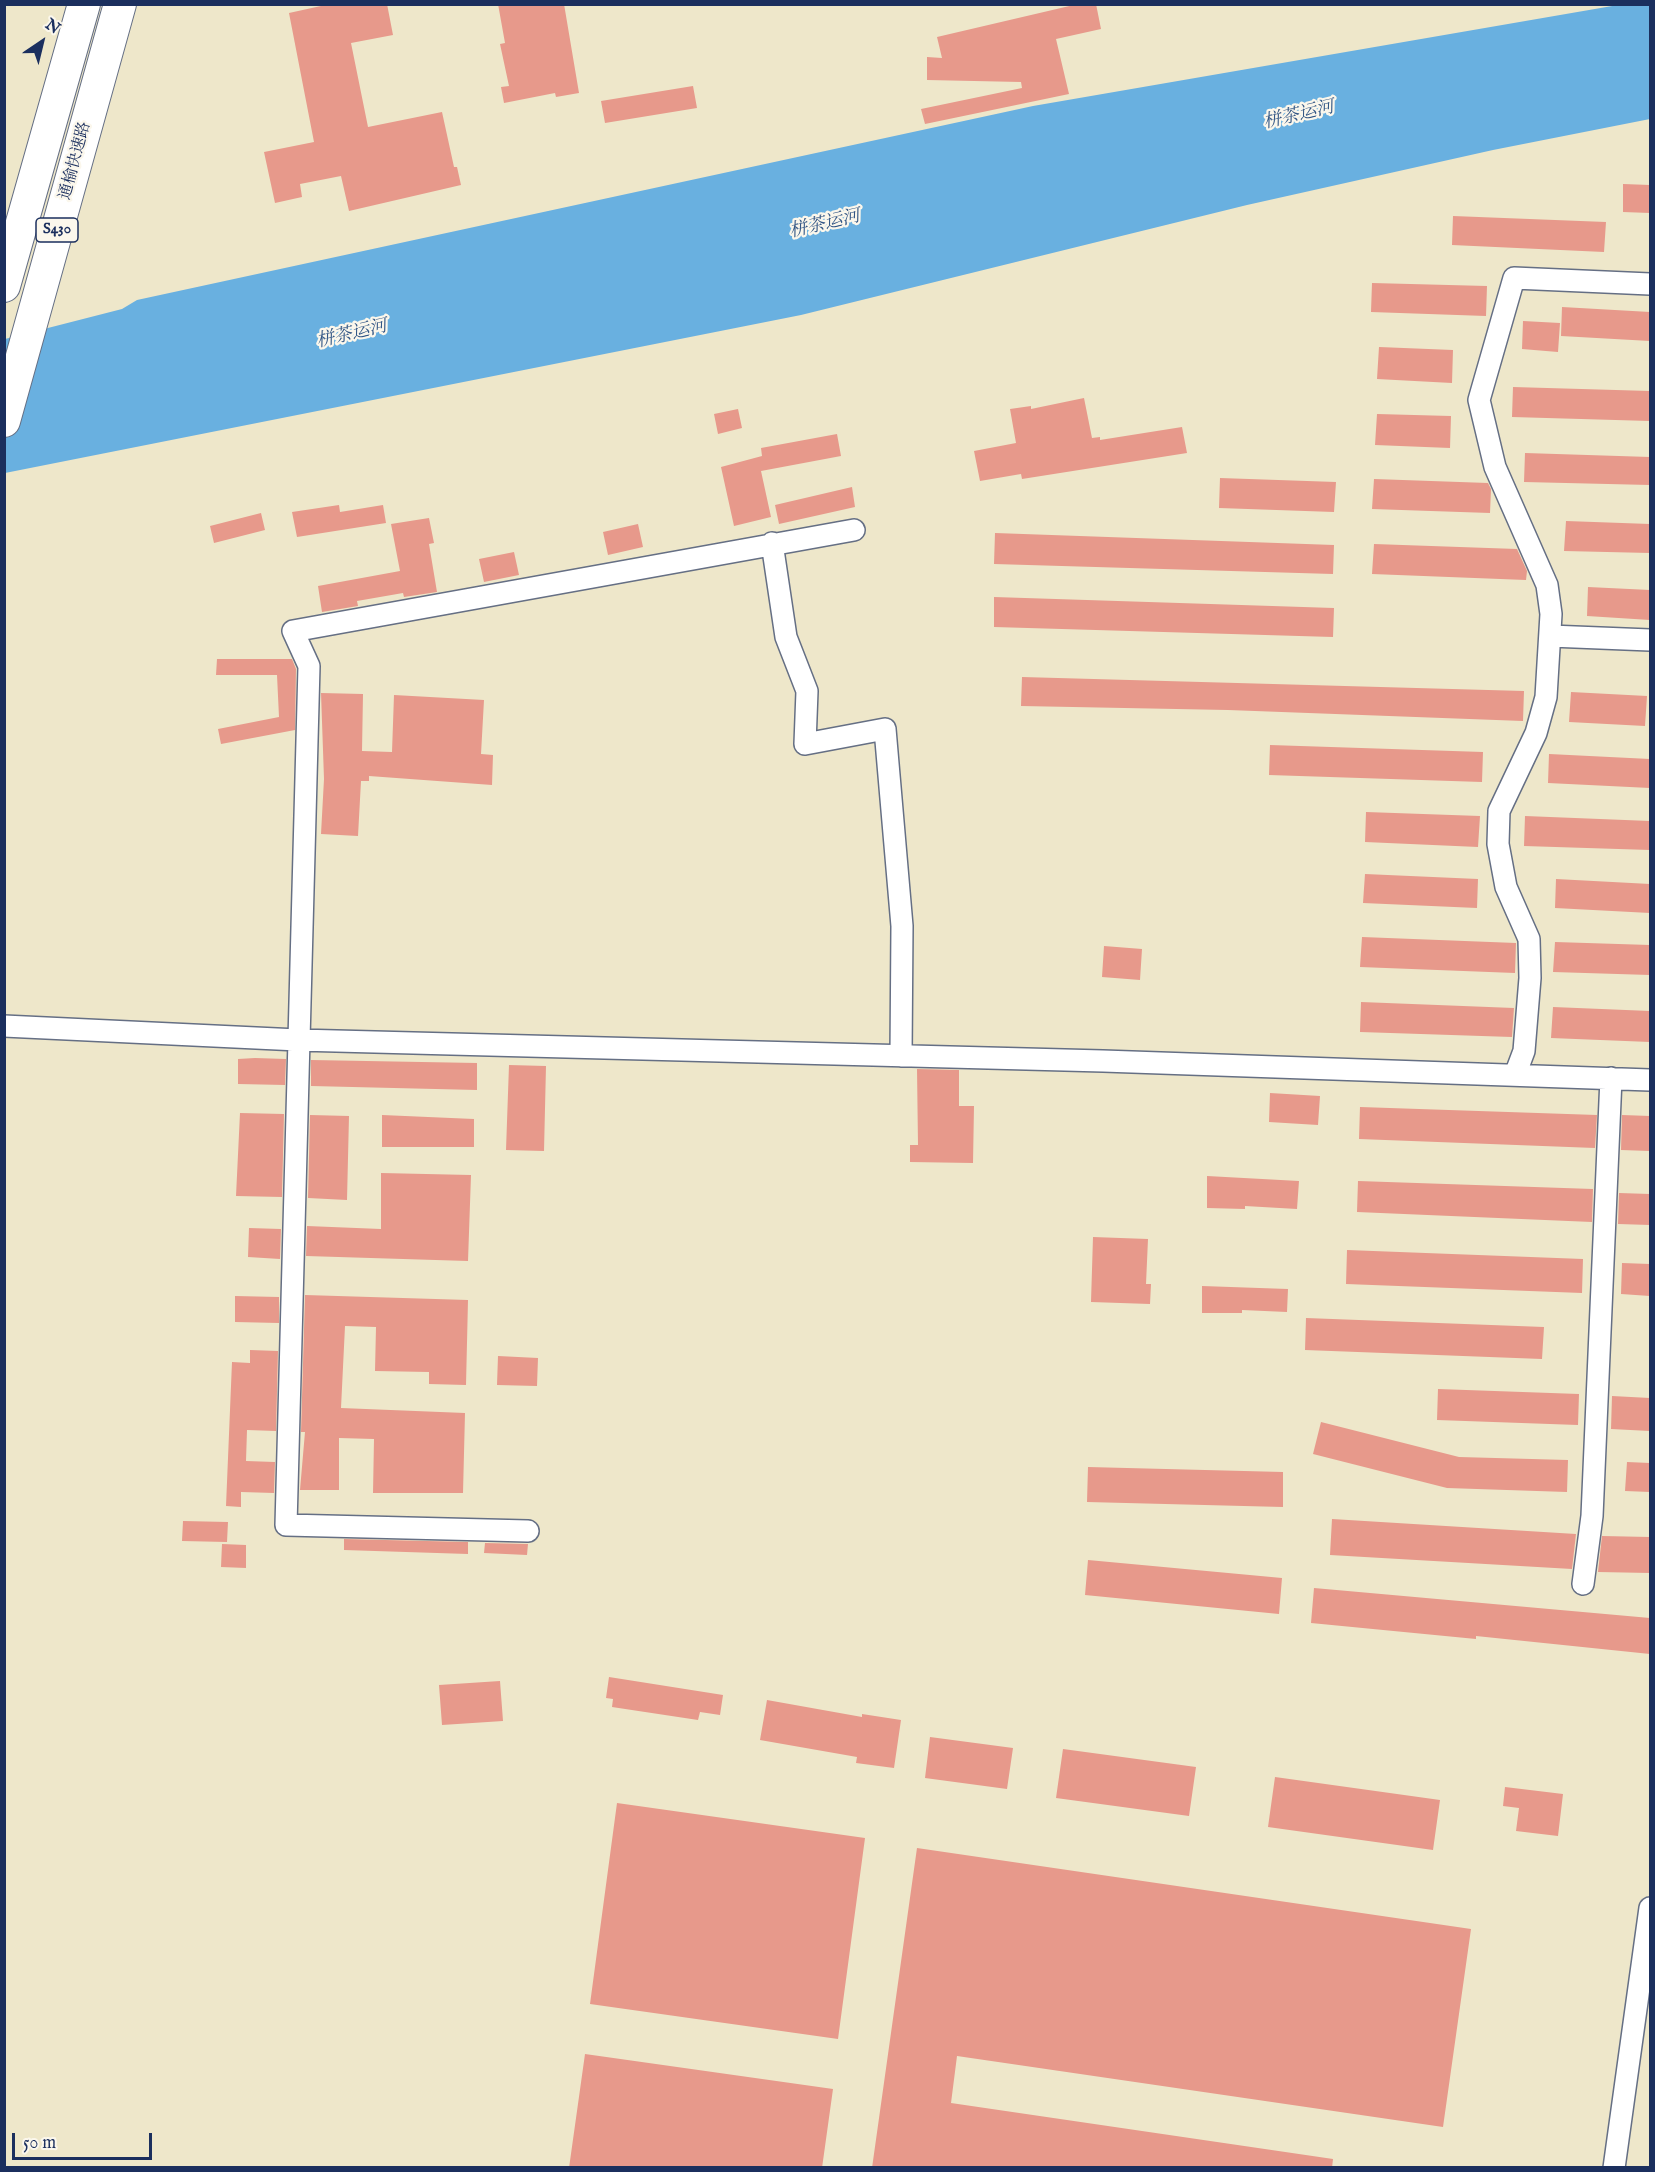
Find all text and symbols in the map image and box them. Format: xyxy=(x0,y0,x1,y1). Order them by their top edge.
north arrow xyxy=(12,12,72,72)
text: N xyxy=(41,15,64,39)
water label: 栟茶运河 xyxy=(1261,97,1337,135)
street label: 通榆快速路 xyxy=(56,120,96,202)
water label: 栟茶运河 xyxy=(787,206,863,244)
road number: S430 xyxy=(36,218,78,242)
water label: 栟茶运河 xyxy=(314,316,390,354)
scale bar xyxy=(15,2121,154,2159)
text: 50 m xyxy=(23,2132,56,2155)

